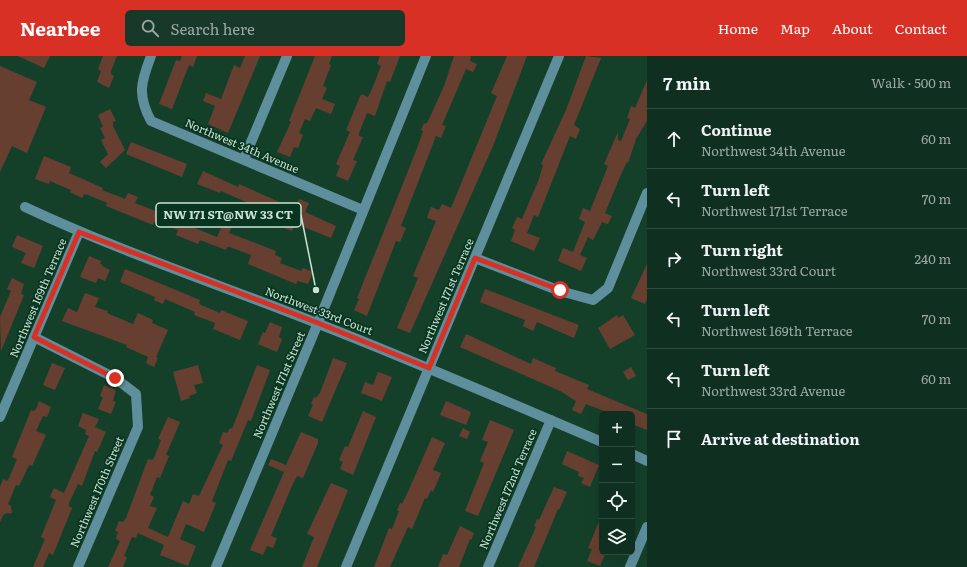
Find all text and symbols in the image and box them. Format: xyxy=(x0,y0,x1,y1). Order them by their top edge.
search box xyxy=(125,10,405,46)
text: Nearbee xyxy=(20,14,101,42)
icon: search xyxy=(139,17,161,39)
text: Search here xyxy=(171,17,255,40)
text: Home xyxy=(718,18,758,38)
text: Map xyxy=(780,18,810,38)
text: About xyxy=(832,18,873,38)
text: Contact xyxy=(895,18,947,38)
text: 7 min xyxy=(663,70,711,95)
text: Walk · 500 m xyxy=(871,73,951,92)
street label: Northwest 34th Avenue xyxy=(183,114,302,176)
text: Continue xyxy=(701,118,771,141)
icon: ahead xyxy=(663,128,685,150)
text: 60 m xyxy=(921,129,951,148)
text: Northwest 34th Avenue xyxy=(701,141,846,160)
text: Turn left xyxy=(701,178,770,201)
icon: left xyxy=(663,188,685,210)
text: 70 m xyxy=(922,189,951,208)
text: Northwest 171st Terrace xyxy=(701,201,847,220)
callout: NW 171 ST@NW 33 CT xyxy=(156,203,301,227)
text: NW 171 ST@NW 33 CT xyxy=(163,205,293,223)
street label: Northwest 169th Terrace xyxy=(5,235,70,360)
street label: Northwest 171st Terrace xyxy=(414,235,477,356)
text: Turn right xyxy=(701,238,783,261)
icon: right xyxy=(663,248,685,270)
text: 240 m xyxy=(915,249,951,268)
text: Northwest 33rd Court xyxy=(701,261,836,280)
route start xyxy=(551,281,569,299)
street label: Northwest 33rd Court xyxy=(263,282,376,338)
text: Turn left xyxy=(701,298,770,321)
icon: left xyxy=(663,308,685,330)
text: 70 m xyxy=(922,309,951,328)
text: Northwest 169th Terrace xyxy=(701,321,853,340)
street label: Northwest 171st Street xyxy=(248,328,308,441)
text: Turn left xyxy=(701,358,770,381)
icon: left xyxy=(663,368,685,390)
route end xyxy=(106,369,124,387)
text: 60 m xyxy=(921,369,951,388)
text: Northwest 33rd Avenue xyxy=(701,381,845,400)
map controls xyxy=(599,411,635,555)
button: + xyxy=(599,411,635,447)
street label: Northwest 172nd Terrace xyxy=(474,426,540,551)
text: Arrive at destination xyxy=(701,427,860,450)
icon: arrive xyxy=(663,428,685,450)
street label: Northwest 170th Street xyxy=(65,433,127,550)
button: − xyxy=(599,447,635,483)
button: locate xyxy=(599,483,635,519)
button: layers xyxy=(599,519,635,555)

